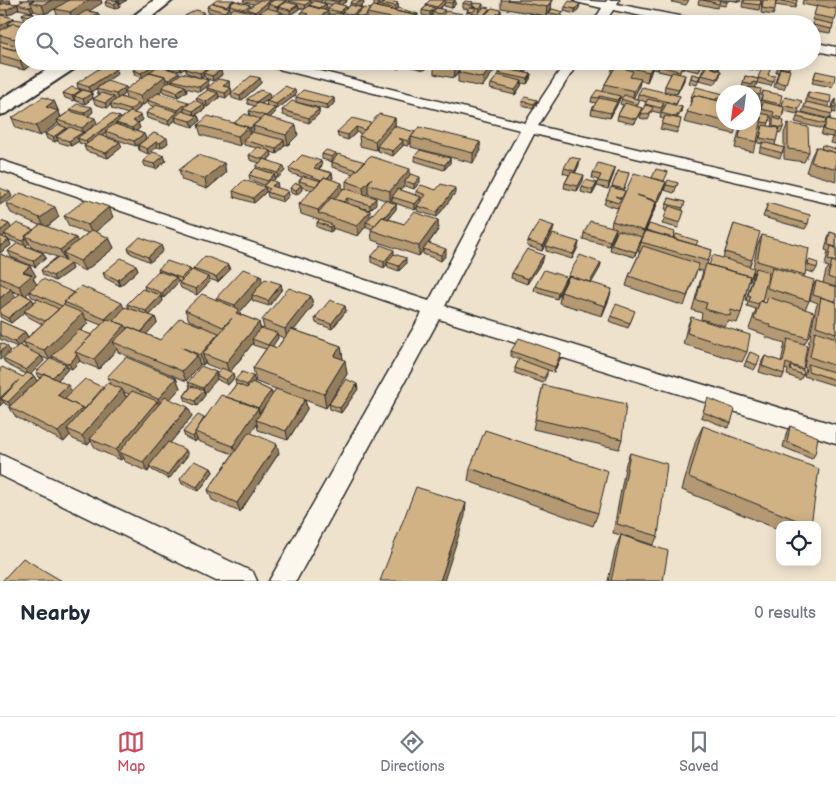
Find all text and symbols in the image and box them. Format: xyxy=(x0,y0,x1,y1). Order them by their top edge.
search box xyxy=(15,15,821,70)
icon: search xyxy=(33,29,61,57)
text: Search here xyxy=(73,31,178,54)
north arrow xyxy=(716,85,761,130)
map controls xyxy=(776,521,821,566)
button: locate xyxy=(776,521,821,566)
text: Nearby xyxy=(20,601,90,626)
text: 0 results xyxy=(754,604,816,623)
tab: Map xyxy=(117,728,146,775)
tab: Directions xyxy=(380,728,445,775)
tab: Saved xyxy=(679,728,719,775)

